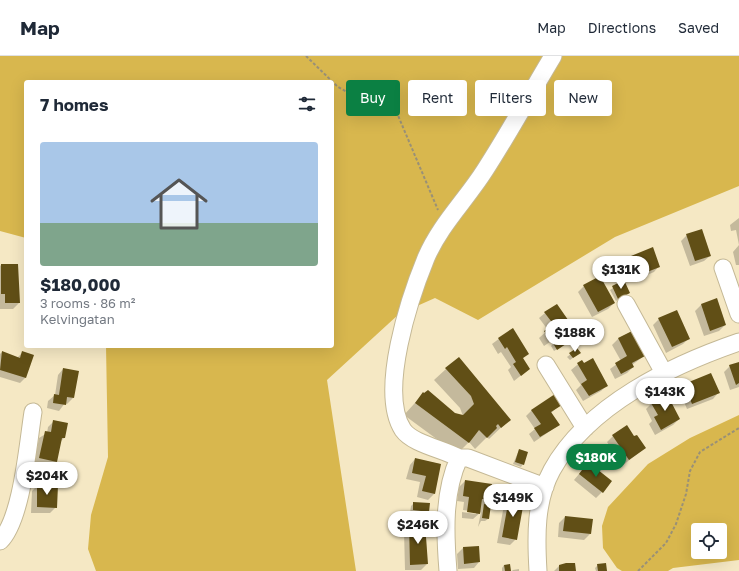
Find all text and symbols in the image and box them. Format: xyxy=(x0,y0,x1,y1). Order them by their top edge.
text: Map xyxy=(20,16,60,39)
text: Map xyxy=(537,19,566,36)
text: Directions xyxy=(588,19,656,36)
text: Saved xyxy=(678,19,719,36)
chip: Buy xyxy=(346,80,400,116)
chip: Rent xyxy=(408,80,467,116)
chip: Filters xyxy=(475,80,546,116)
chip: New xyxy=(554,80,612,116)
icon: filters xyxy=(296,93,318,115)
text: 7 homes xyxy=(40,94,108,115)
icon: home xyxy=(143,168,215,240)
pin: $131K xyxy=(593,256,649,290)
text: $131K xyxy=(601,261,641,277)
text: $180,000 xyxy=(40,274,121,295)
text: 3 rooms · 86 m² xyxy=(40,295,135,311)
text: Kelvingatan xyxy=(40,311,115,327)
pin: $188K xyxy=(547,319,603,353)
text: $188K xyxy=(554,324,596,340)
pin: $143K xyxy=(637,378,693,412)
text: $143K xyxy=(645,383,685,399)
pin: $180K xyxy=(568,444,624,478)
text: $180K xyxy=(575,449,617,465)
pin: $204K xyxy=(19,462,75,496)
text: $204K xyxy=(26,467,68,483)
pin: $149K xyxy=(485,484,541,518)
text: $149K xyxy=(492,489,534,505)
pin: $246K xyxy=(390,511,446,545)
text: $246K xyxy=(397,516,439,532)
map controls xyxy=(691,523,727,559)
button: locate xyxy=(691,523,727,559)

